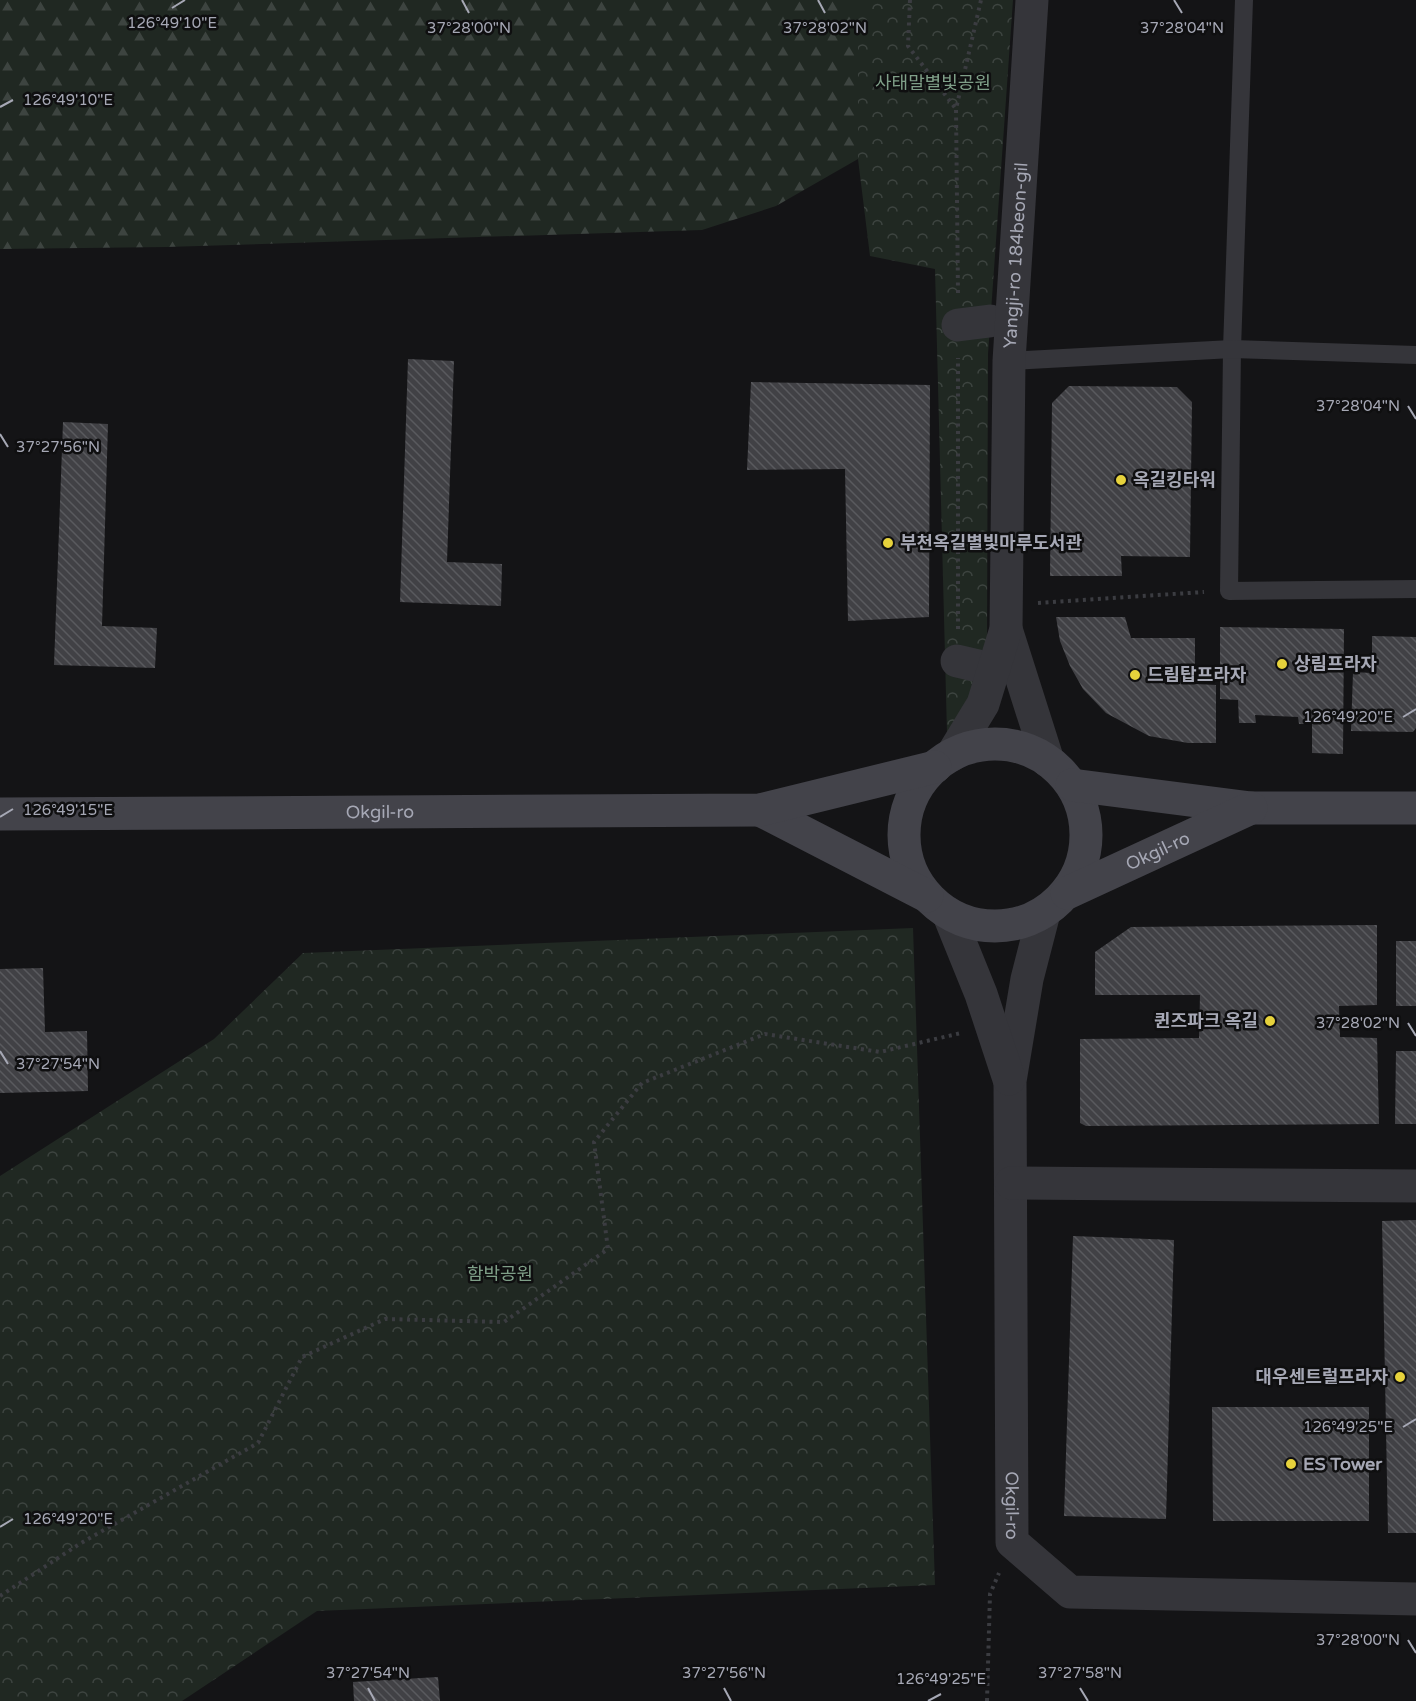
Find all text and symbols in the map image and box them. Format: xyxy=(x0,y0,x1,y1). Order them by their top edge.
text: 126°49'10"E xyxy=(127,14,217,32)
text: 37°28'00"N xyxy=(427,19,511,37)
text: 37°28'02"N xyxy=(783,19,867,37)
text: 37°28'04"N xyxy=(1140,19,1224,37)
park label: 사태말별빛공원 xyxy=(875,72,991,94)
text: 126°49'10"E xyxy=(23,91,113,109)
street label: Yangji-ro 184beon-gil xyxy=(999,162,1033,349)
text: 37°28'04"N xyxy=(1316,397,1400,415)
text: 37°27'56"N xyxy=(16,438,100,456)
place label: 옥길킹타워 xyxy=(1133,469,1216,491)
marker: 옥길킹타워 xyxy=(1114,473,1128,487)
place label: 부천옥길별빛마루도서관 xyxy=(900,532,1083,554)
marker: 부천옥길별빛마루도서관 xyxy=(881,536,895,550)
place label: 상림프라자 xyxy=(1294,653,1377,675)
marker: 상림프라자 xyxy=(1275,657,1289,671)
place label: 드림탑프라자 xyxy=(1147,664,1247,686)
marker: 드림탑프라자 xyxy=(1128,668,1142,682)
text: 126°49'20"E xyxy=(1303,708,1393,726)
text: 126°49'15"E xyxy=(23,801,113,819)
street label: Okgil-ro xyxy=(346,801,414,823)
street label: Okgil-ro xyxy=(1122,827,1193,875)
place label: 퀸즈파크 옥길 xyxy=(1154,1010,1258,1032)
marker: 퀸즈파크 옥길 xyxy=(1263,1014,1277,1028)
text: 37°28'02"N xyxy=(1316,1014,1400,1032)
text: 37°27'54"N xyxy=(16,1055,100,1073)
park label: 함박공원 xyxy=(467,1263,533,1285)
place label: 대우센트럴프라자 xyxy=(1256,1366,1388,1388)
marker: 대우센트럴프라자 xyxy=(1393,1370,1407,1384)
text: 126°49'25"E xyxy=(1303,1418,1393,1436)
place label: ES Tower xyxy=(1303,1453,1383,1475)
marker: ES Tower xyxy=(1284,1457,1298,1471)
street label: Okgil-ro xyxy=(1001,1471,1023,1540)
text: 126°49'20"E xyxy=(23,1510,113,1528)
text: 37°28'00"N xyxy=(1316,1631,1400,1649)
text: 37°27'54"N xyxy=(326,1664,410,1682)
text: 37°27'56"N xyxy=(682,1664,766,1682)
text: 37°27'58"N xyxy=(1038,1664,1122,1682)
text: 126°49'25"E xyxy=(896,1670,986,1688)

